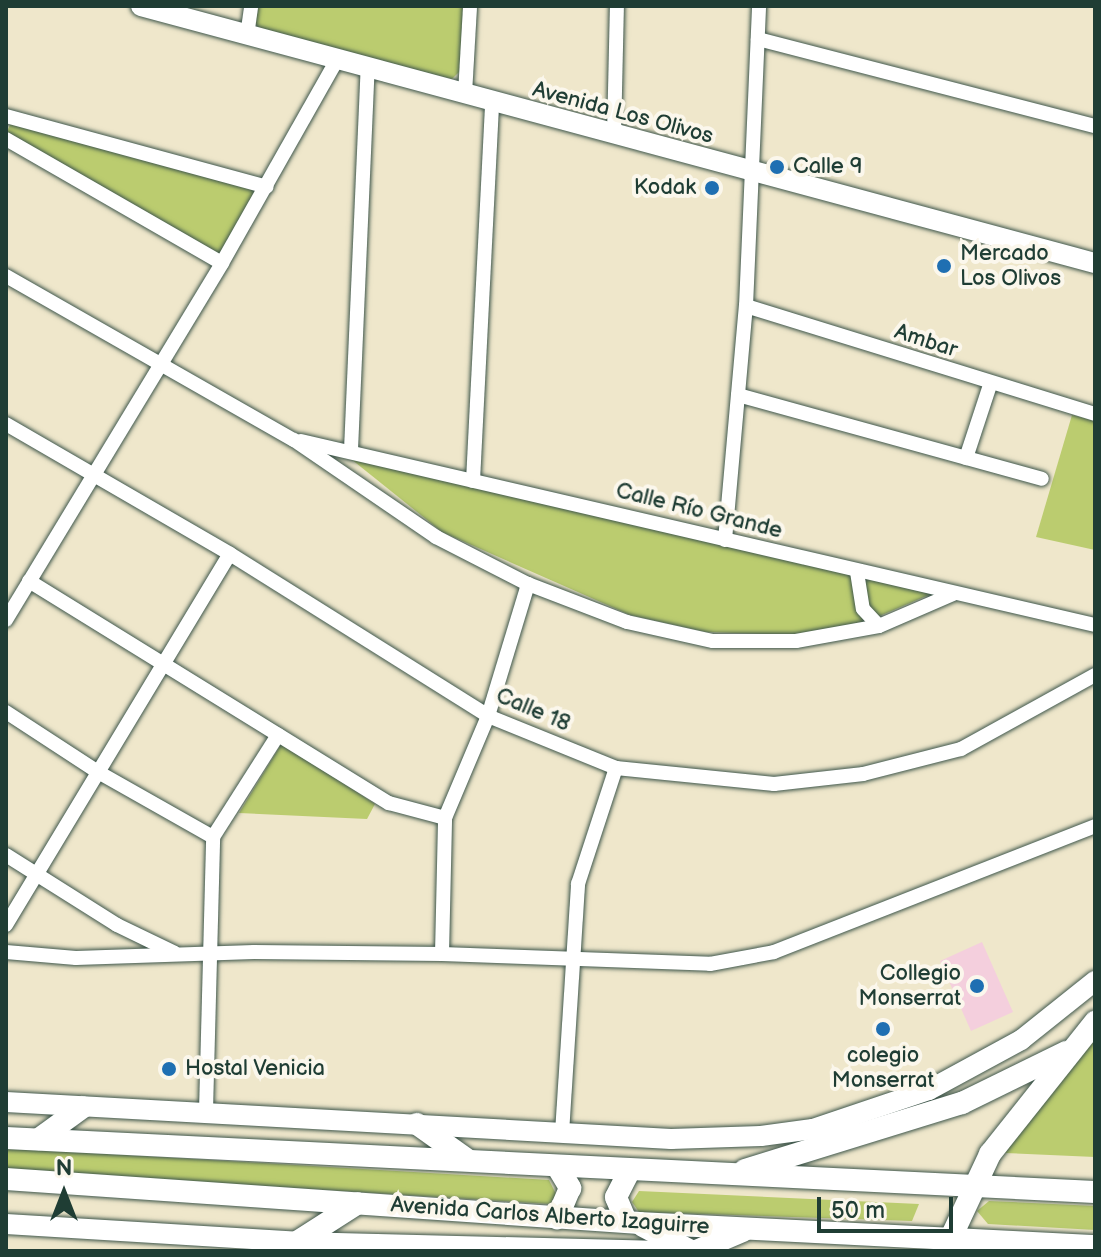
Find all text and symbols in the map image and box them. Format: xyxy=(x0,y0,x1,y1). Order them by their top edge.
street label: Avenida Los Olivos xyxy=(530,76,716,150)
place label: Calle 9 xyxy=(793,154,862,180)
marker: Calle 9 xyxy=(768,158,786,176)
place label: Kodak xyxy=(634,175,696,201)
marker: Kodak xyxy=(703,179,721,197)
place label: Mercado Los Olivos xyxy=(960,240,1061,292)
marker: Mercado Los Olivos xyxy=(935,257,953,275)
street label: Ambar xyxy=(891,318,961,364)
street label: Calle Río Grande xyxy=(613,478,785,544)
street label: Calle 18 xyxy=(492,683,574,737)
place label: Collegio Monserrat xyxy=(859,960,961,1012)
marker: Collegio Monserrat xyxy=(968,977,986,995)
marker: colegio Monserrat xyxy=(874,1020,892,1038)
place label: colegio Monserrat xyxy=(832,1042,934,1094)
place label: Hostal Venicia xyxy=(185,1056,326,1082)
marker: Hostal Venicia xyxy=(160,1060,178,1078)
north arrow xyxy=(24,1153,104,1233)
text: N xyxy=(56,1155,72,1182)
scale bar xyxy=(821,1181,957,1231)
street label: Avenida Carlos Alberto Izaguirre xyxy=(390,1192,710,1240)
text: 50 m xyxy=(831,1196,885,1225)

